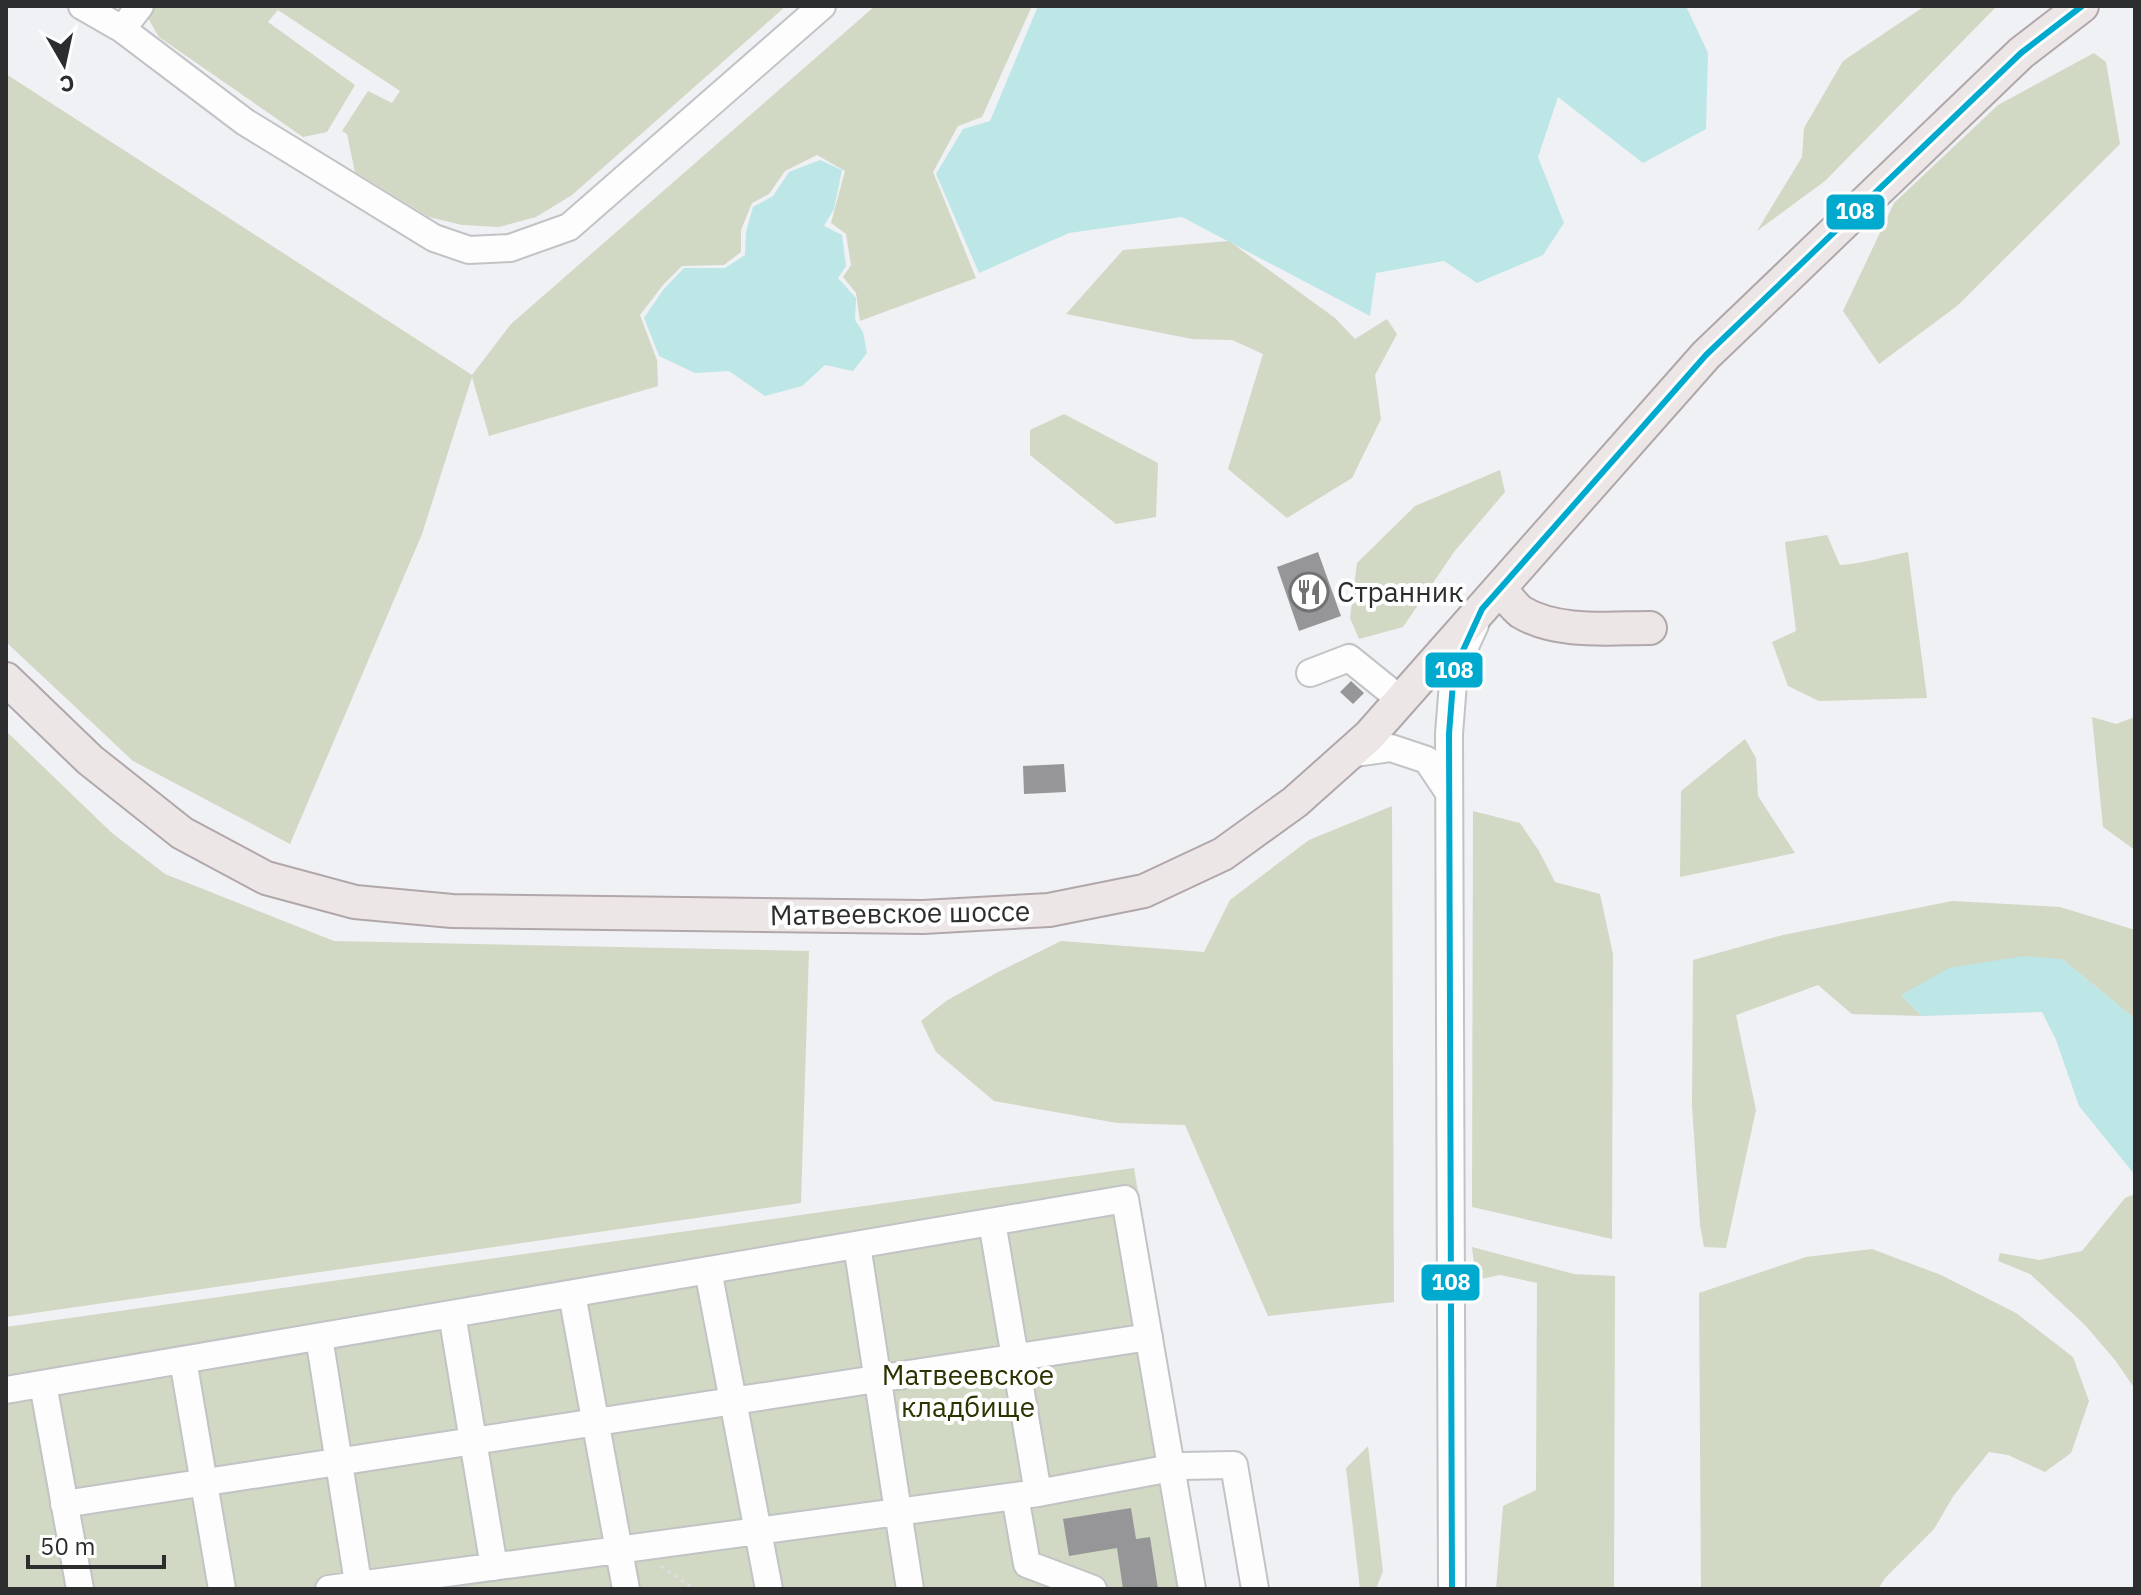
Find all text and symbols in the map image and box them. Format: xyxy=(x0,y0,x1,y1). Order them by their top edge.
north arrow xyxy=(24,24,104,104)
text: С xyxy=(58,69,77,100)
line badge: 108 xyxy=(1825,193,1886,231)
text: 108 xyxy=(1835,196,1875,225)
restaurant icon: Странник xyxy=(1288,571,1330,613)
place label: Странник xyxy=(1337,573,1464,610)
line badge: 108 xyxy=(1424,651,1484,689)
text: 108 xyxy=(1434,655,1474,684)
street label: Матвеевское шоссе xyxy=(770,892,1030,933)
line badge: 108 xyxy=(1420,1263,1481,1302)
text: 108 xyxy=(1431,1267,1471,1296)
park label: Матвеевское кладбище xyxy=(882,1356,1054,1425)
scale bar xyxy=(28,1519,164,1569)
text: 50 m xyxy=(40,1530,95,1562)

